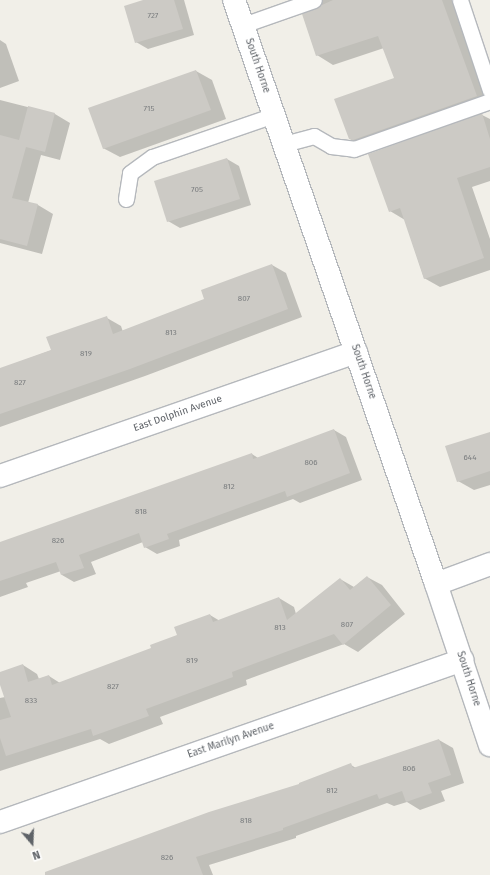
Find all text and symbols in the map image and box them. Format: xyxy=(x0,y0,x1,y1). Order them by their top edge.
house number: 727 xyxy=(148,11,158,21)
street label: South Horne xyxy=(242,37,272,95)
house number: 715 xyxy=(144,104,154,114)
house number: 705 xyxy=(191,185,203,195)
house number: 807 xyxy=(238,294,250,304)
house number: 813 xyxy=(165,328,177,338)
street label: South Horne xyxy=(348,343,378,401)
house number: 819 xyxy=(80,349,92,359)
house number: 827 xyxy=(14,378,26,388)
street label: East Dolphin Avenue xyxy=(132,393,224,435)
house number: 644 xyxy=(464,453,476,463)
house number: 806 xyxy=(304,458,318,468)
house number: 812 xyxy=(223,482,235,492)
house number: 818 xyxy=(135,507,147,517)
house number: 826 xyxy=(52,536,64,546)
house number: 807 xyxy=(341,620,353,630)
house number: 813 xyxy=(274,623,286,633)
street label: South Horne xyxy=(453,650,483,708)
house number: 819 xyxy=(186,656,198,666)
house number: 827 xyxy=(107,682,119,692)
house number: 833 xyxy=(25,696,37,706)
street label: East Marilyn Avenue xyxy=(186,721,276,761)
house number: 806 xyxy=(402,764,416,774)
house number: 812 xyxy=(326,786,338,796)
house number: 818 xyxy=(240,816,252,826)
north arrow xyxy=(12,823,52,863)
text: N xyxy=(31,847,42,862)
house number: 826 xyxy=(161,853,173,863)

